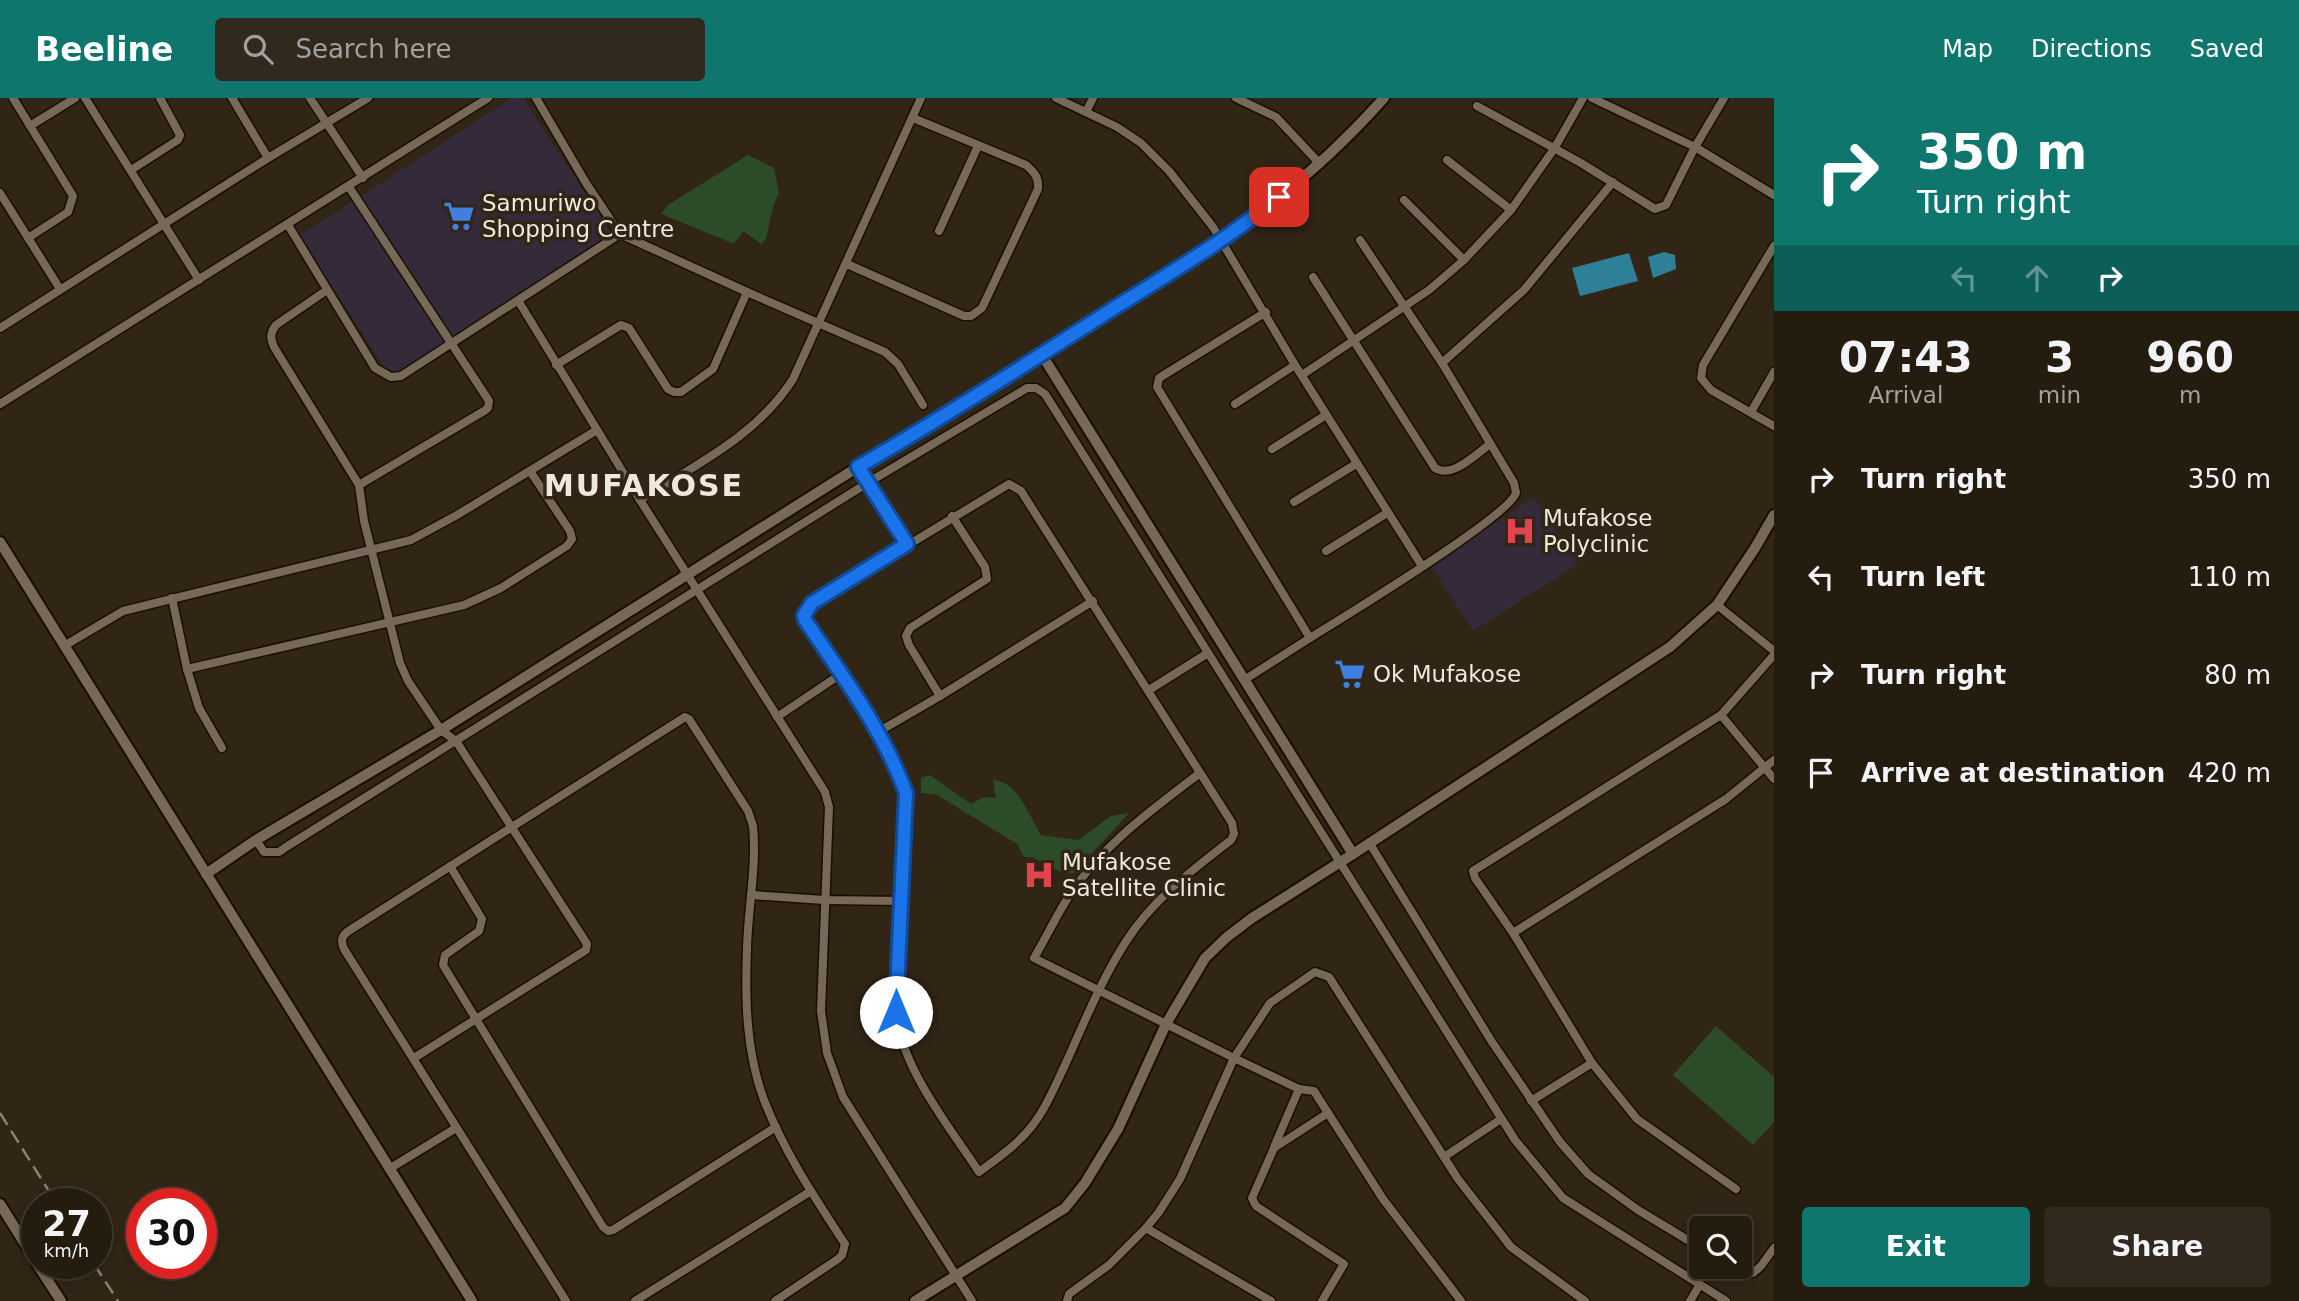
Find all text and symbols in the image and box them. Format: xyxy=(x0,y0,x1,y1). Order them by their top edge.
search box xyxy=(215,18,705,81)
text: Beeline xyxy=(35,30,173,69)
icon: search xyxy=(239,30,277,68)
text: Search here xyxy=(295,34,452,64)
text: Map xyxy=(1942,35,1993,63)
text: Directions xyxy=(2031,35,2152,63)
text: Saved xyxy=(2190,35,2264,63)
text: 350 m xyxy=(1917,124,2087,181)
icon: right xyxy=(1802,126,1893,217)
pin xyxy=(1249,167,1309,227)
icon: arrive xyxy=(1260,178,1298,216)
text: Turn right xyxy=(1917,183,2070,221)
place label: Samuriwo Shopping Centre xyxy=(482,190,674,242)
supermarket icon: Samuriwo Shopping Centre xyxy=(442,199,476,233)
icon: left xyxy=(1945,259,1983,297)
icon: ahead xyxy=(2018,259,2056,297)
icon: right xyxy=(2091,259,2129,297)
text: 07:43 xyxy=(1839,333,1973,382)
text: 3 xyxy=(2045,333,2074,382)
text: 960 xyxy=(2146,333,2234,382)
text: Arrival xyxy=(1869,382,1943,408)
text: min xyxy=(2038,382,2081,408)
text: m xyxy=(2179,382,2201,408)
icon: right xyxy=(1802,460,1840,498)
text: Turn right xyxy=(1861,464,2006,494)
text: 350 m xyxy=(2188,464,2271,494)
district label: MUFAKOSE xyxy=(544,468,744,503)
place label: Mufakose Polyclinic xyxy=(1543,505,1652,557)
hospital icon: Mufakose Polyclinic xyxy=(1503,514,1537,548)
icon: left xyxy=(1802,558,1840,596)
text: Turn left xyxy=(1861,562,1985,592)
text: 110 m xyxy=(2188,562,2271,592)
icon: right xyxy=(1802,656,1840,694)
supermarket icon: Ok Mufakose xyxy=(1333,657,1367,691)
text: Turn right xyxy=(1861,660,2006,690)
text: 80 m xyxy=(2204,660,2271,690)
place label: Ok Mufakose xyxy=(1373,661,1521,687)
icon: arrive xyxy=(1802,754,1840,792)
text: Arrive at destination xyxy=(1861,758,2165,788)
text: 420 m xyxy=(2188,758,2271,788)
place label: Mufakose Satellite Clinic xyxy=(1062,849,1226,901)
hospital icon: Mufakose Satellite Clinic xyxy=(1022,858,1056,892)
position arrow xyxy=(859,975,933,1049)
speed limit sign: 30 xyxy=(126,1188,217,1279)
text: 27 xyxy=(42,1204,91,1244)
button: Exit xyxy=(1802,1207,2030,1287)
button: Share xyxy=(2044,1207,2271,1287)
map controls xyxy=(1689,1216,1752,1279)
button: search xyxy=(1689,1216,1752,1279)
text: km/h xyxy=(44,1240,89,1261)

